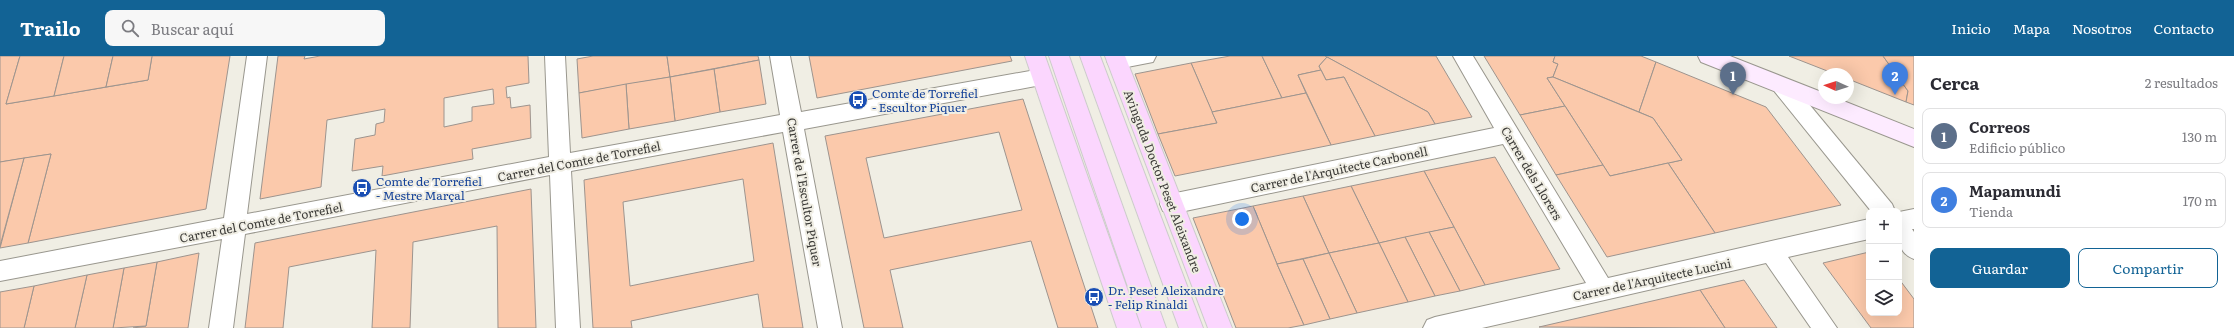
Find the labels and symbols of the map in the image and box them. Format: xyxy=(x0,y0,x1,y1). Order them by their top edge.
pin: 1 xyxy=(1720,62,1746,95)
pin: 2 xyxy=(1882,62,1908,95)
north arrow xyxy=(1818,68,1854,104)
place label: Comte de Torrefiel - Escultor Piquer xyxy=(872,84,978,116)
street label: Avinguda Doctor Peset Aleixandre xyxy=(1120,87,1206,275)
bus stop icon: Comte de Torrefiel - Escultor Piquer xyxy=(847,89,869,111)
street label: Carrer de l'Escultor Piquer xyxy=(783,116,827,268)
street label: Carrer dels Llorers xyxy=(1497,123,1567,224)
street label: Carrer del Comte de Torrefiel xyxy=(496,136,662,186)
street label: Carrer de l'Arquitecte Carbonell xyxy=(1249,141,1429,197)
place label: Comte de Torrefiel - Mestre Marçal xyxy=(376,172,482,204)
bus stop icon: Comte de Torrefiel - Mestre Marçal xyxy=(351,177,373,199)
street label: Carrer del Comte de Torrefiel xyxy=(178,197,344,247)
your location xyxy=(1232,209,1252,229)
street label: Carrer de l'Arquitecte Lucini xyxy=(1571,253,1733,305)
place label: Dr. Peset Aleixandre - Felip Rinaldi xyxy=(1108,281,1224,313)
bus stop icon: Dr. Peset Aleixandre - Felip Rinaldi xyxy=(1083,286,1105,308)

